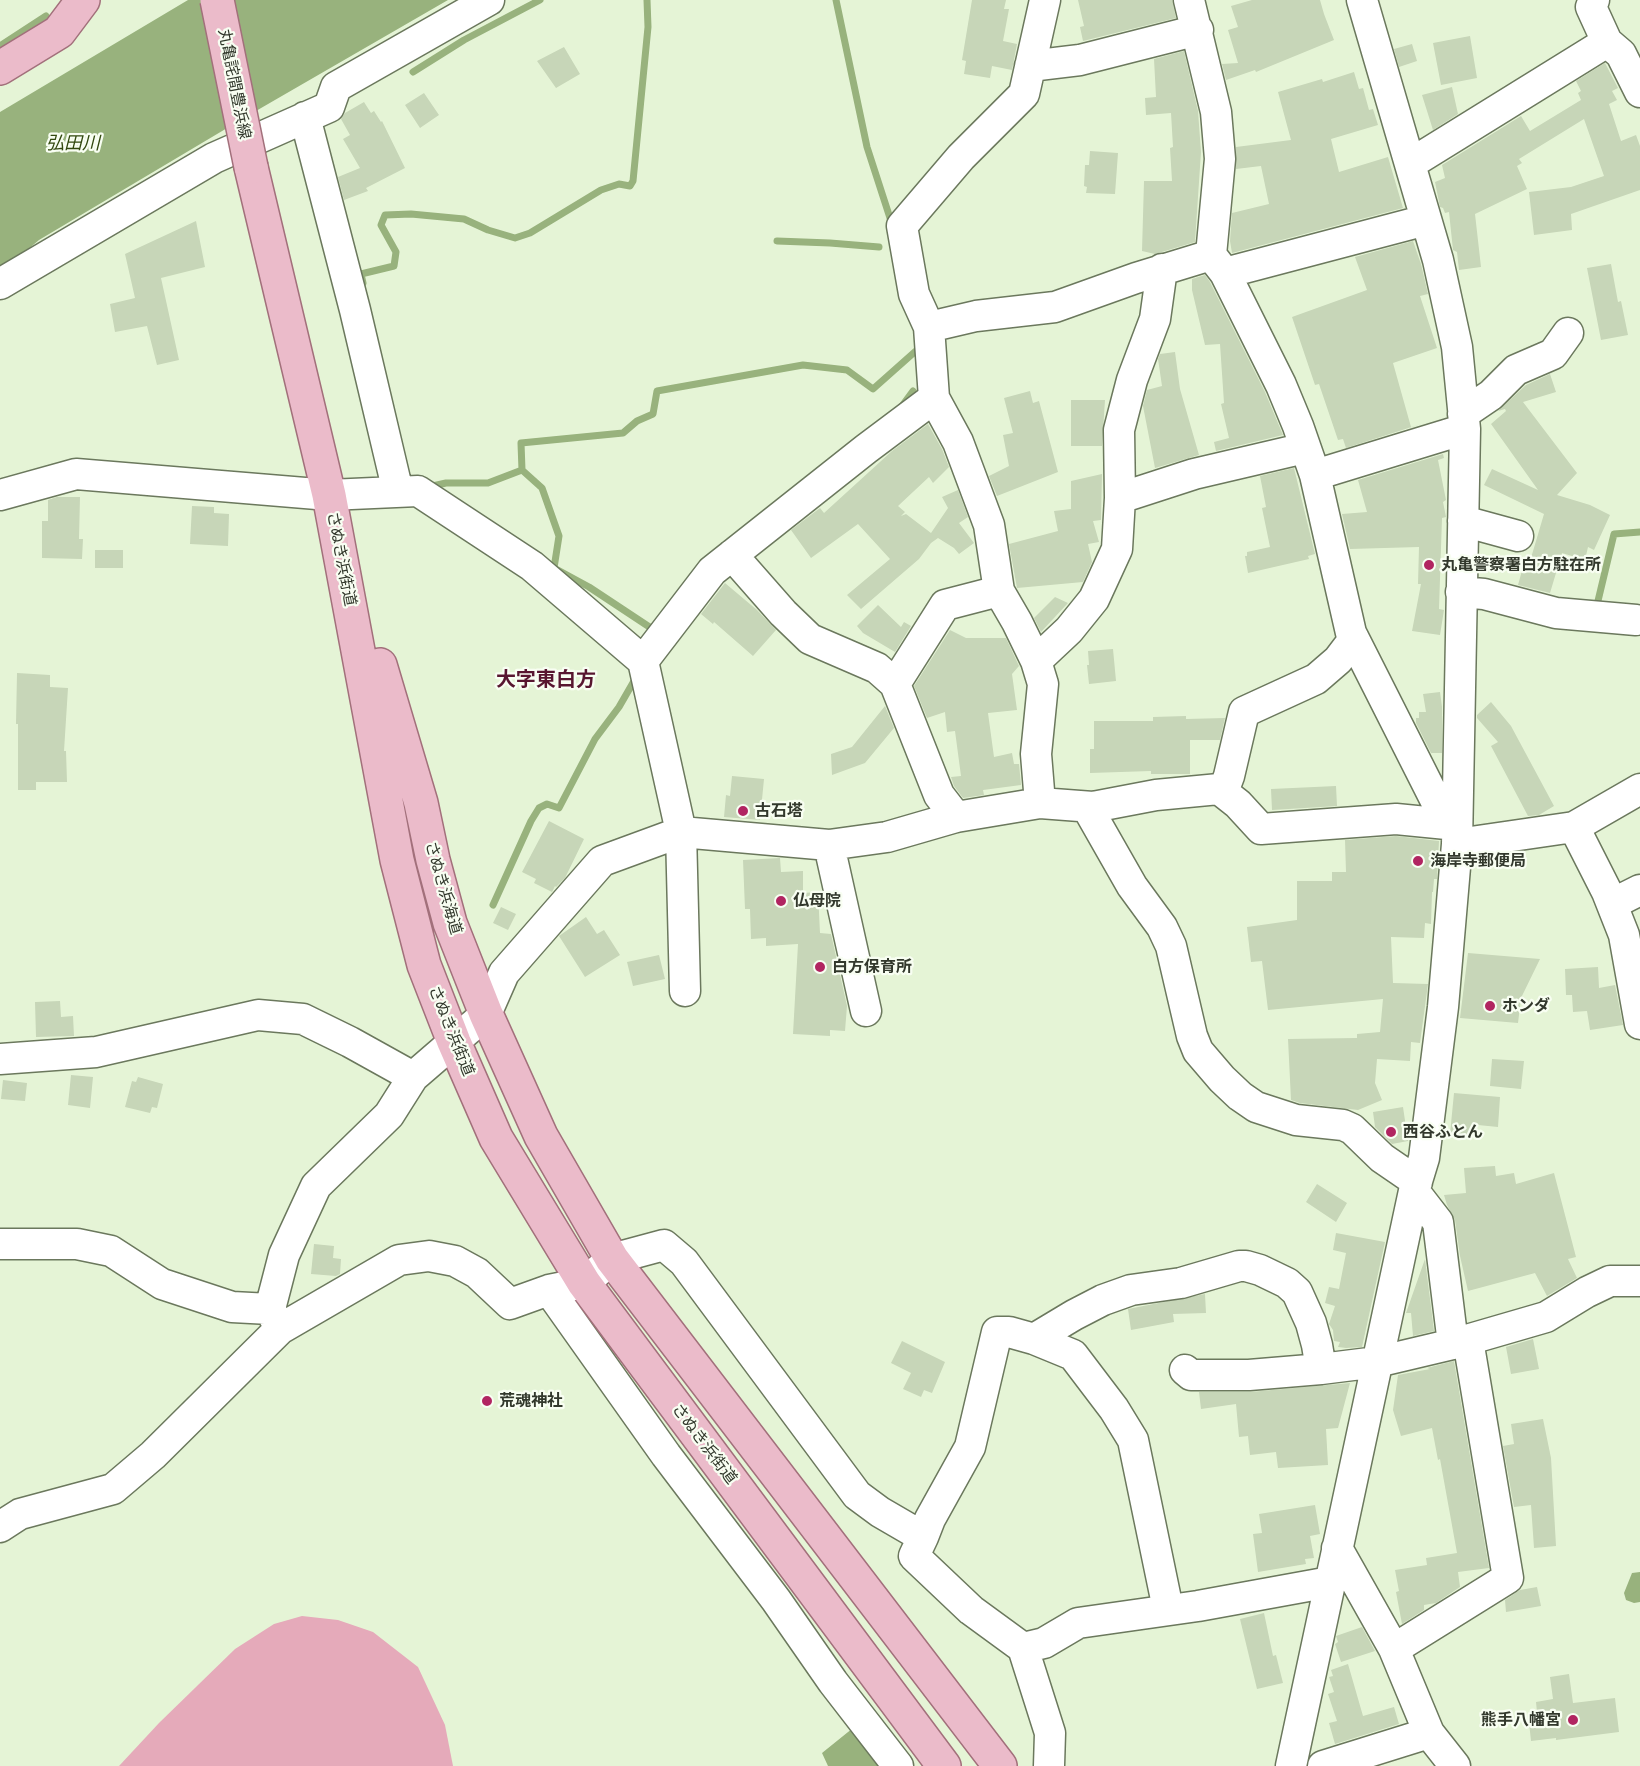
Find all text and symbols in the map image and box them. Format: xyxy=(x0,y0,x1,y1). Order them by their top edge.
street label: 丸亀詫間豊浜線 xyxy=(214,27,254,141)
water label: 弘田川 xyxy=(46,133,100,155)
street label: さぬき浜街道 xyxy=(322,510,360,608)
place label: 丸亀警察署白方駐在所 xyxy=(1441,555,1601,575)
marker: 丸亀警察署白方駐在所 xyxy=(1422,558,1436,572)
district label: 大字東白方 xyxy=(496,668,596,692)
place label: 古石塔 xyxy=(755,801,803,821)
marker: 古石塔 xyxy=(736,804,750,818)
street label: さぬき浜海道 xyxy=(421,839,465,937)
place label: 海岸寺郵便局 xyxy=(1430,851,1526,871)
marker: 海岸寺郵便局 xyxy=(1411,854,1425,868)
place label: 仏母院 xyxy=(793,891,841,911)
marker: 仏母院 xyxy=(774,894,788,908)
place label: 白方保育所 xyxy=(832,957,912,977)
marker: 白方保育所 xyxy=(813,960,827,974)
street label: さぬき浜街道 xyxy=(424,983,478,1079)
place label: ホンダ xyxy=(1502,996,1550,1016)
marker: ホンダ xyxy=(1483,999,1497,1013)
place label: 西谷ふとん xyxy=(1403,1122,1483,1142)
marker: 西谷ふとん xyxy=(1384,1125,1398,1139)
place label: 荒魂神社 xyxy=(499,1391,563,1411)
marker: 荒魂神社 xyxy=(480,1394,494,1408)
street label: さぬき浜街道 xyxy=(667,1400,741,1488)
place label: 熊手八幡宮 xyxy=(1481,1710,1561,1730)
marker: 熊手八幡宮 xyxy=(1566,1713,1580,1727)

